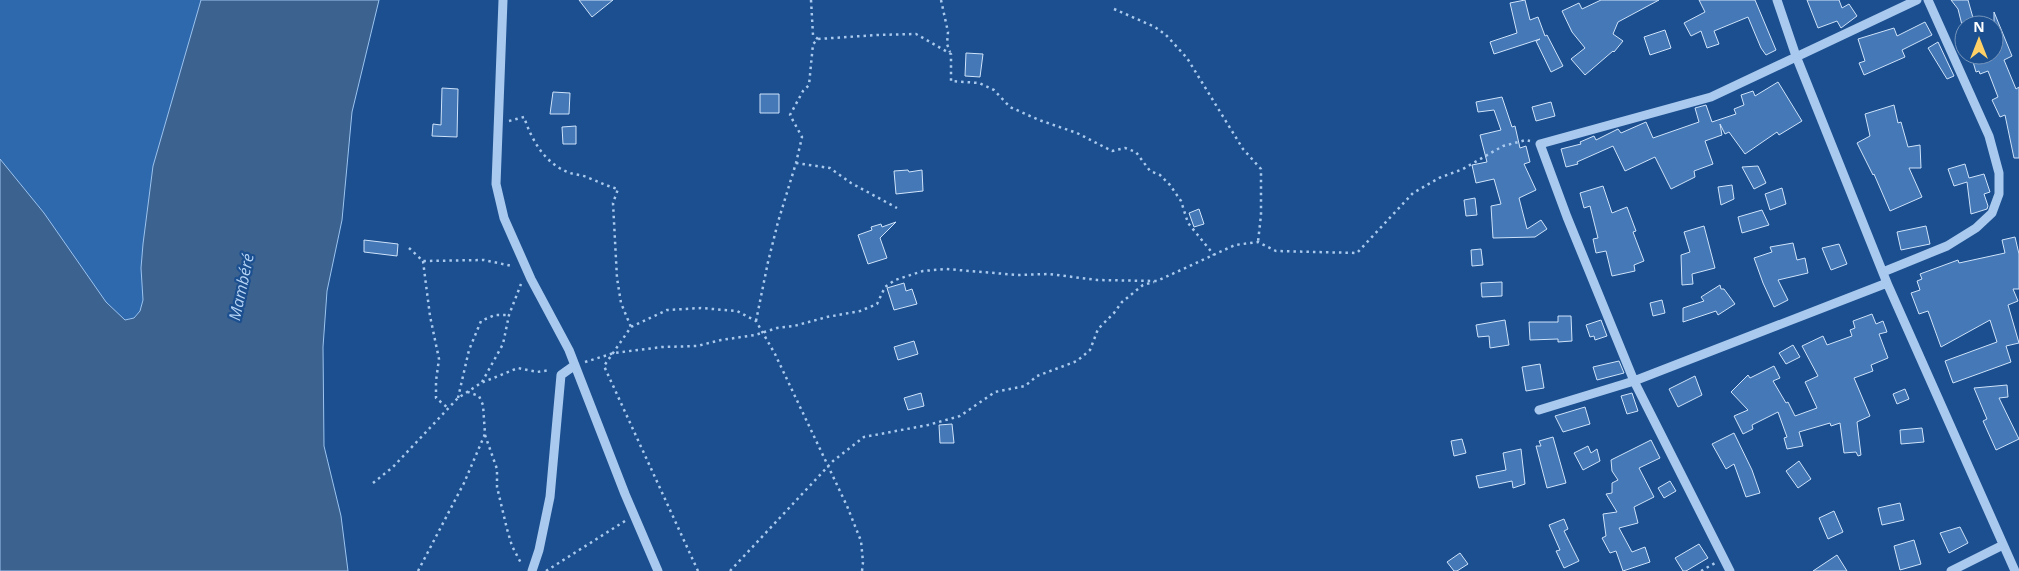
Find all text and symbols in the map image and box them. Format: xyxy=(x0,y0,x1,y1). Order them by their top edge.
north arrow xyxy=(1954,15,2004,65)
text: N xyxy=(1973,17,1985,36)
water label: Mambéré xyxy=(223,251,259,322)

